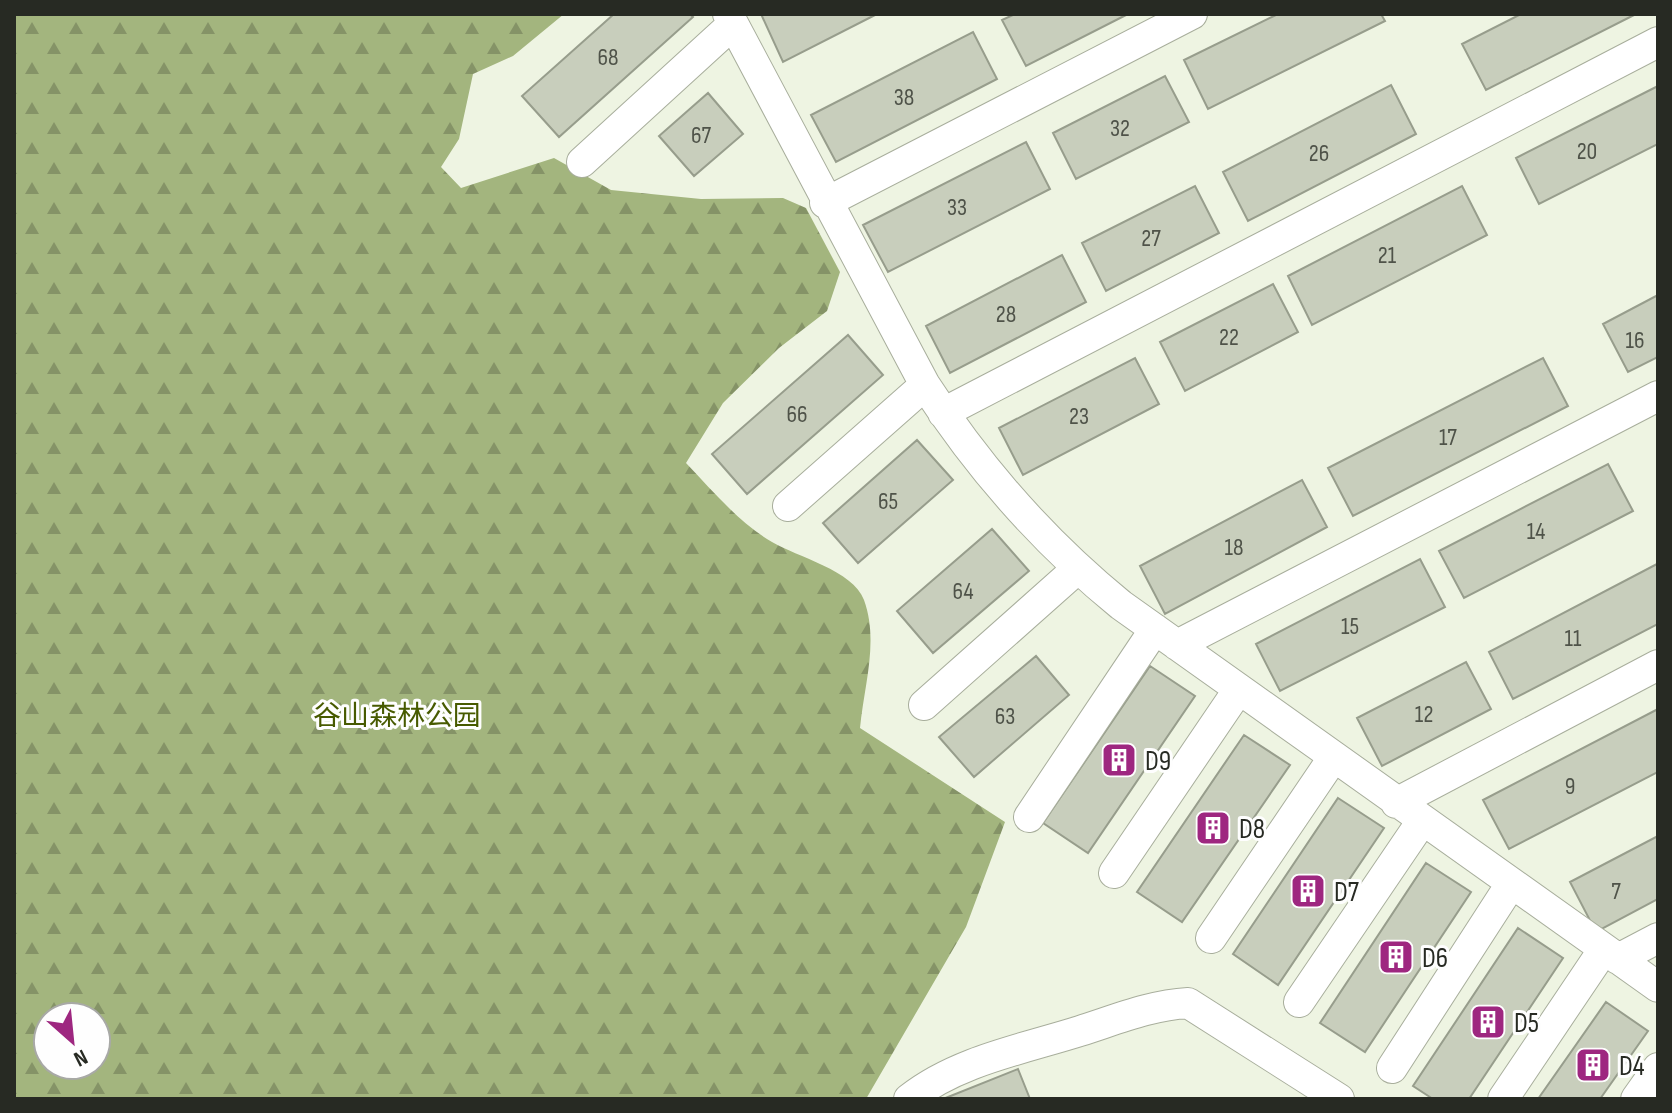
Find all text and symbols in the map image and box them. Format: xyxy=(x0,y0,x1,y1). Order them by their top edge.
house number: 68 xyxy=(597,43,619,72)
house number: 38 xyxy=(894,83,914,112)
house number: 32 xyxy=(1110,114,1130,143)
house number: 67 xyxy=(691,121,711,150)
house number: 20 xyxy=(1577,137,1597,166)
house number: 26 xyxy=(1309,139,1329,168)
house number: 33 xyxy=(947,193,967,222)
house number: 27 xyxy=(1141,224,1161,253)
house number: 21 xyxy=(1378,241,1397,270)
house number: 28 xyxy=(996,300,1016,329)
house number: 22 xyxy=(1219,323,1239,352)
house number: 16 xyxy=(1626,326,1644,355)
house number: 66 xyxy=(786,400,808,429)
house number: 23 xyxy=(1069,402,1089,431)
house number: 17 xyxy=(1439,423,1457,452)
house number: 65 xyxy=(878,487,898,516)
house number: 14 xyxy=(1527,517,1545,546)
house number: 18 xyxy=(1225,533,1243,562)
house number: 64 xyxy=(953,577,973,606)
house number: 15 xyxy=(1341,612,1359,641)
house number: 11 xyxy=(1565,624,1582,653)
park label: 谷山森林公园 xyxy=(313,700,481,733)
house number: 12 xyxy=(1415,700,1433,729)
house number: 63 xyxy=(995,702,1015,731)
building icon: D9 xyxy=(1100,741,1138,779)
place label: D9 xyxy=(1145,745,1171,778)
house number: 9 xyxy=(1565,772,1575,801)
building icon: D8 xyxy=(1194,809,1232,847)
place label: D8 xyxy=(1239,813,1265,846)
building icon: D7 xyxy=(1289,872,1327,910)
place label: D7 xyxy=(1334,876,1359,909)
house number: 7 xyxy=(1611,877,1621,906)
building icon: D6 xyxy=(1377,938,1415,976)
place label: D6 xyxy=(1422,942,1448,975)
north arrow xyxy=(32,1001,112,1081)
building icon: D5 xyxy=(1469,1003,1507,1041)
place label: D5 xyxy=(1514,1007,1539,1040)
text: N xyxy=(69,1043,92,1072)
building icon: D4 xyxy=(1574,1046,1612,1084)
place label: D4 xyxy=(1619,1050,1645,1083)

